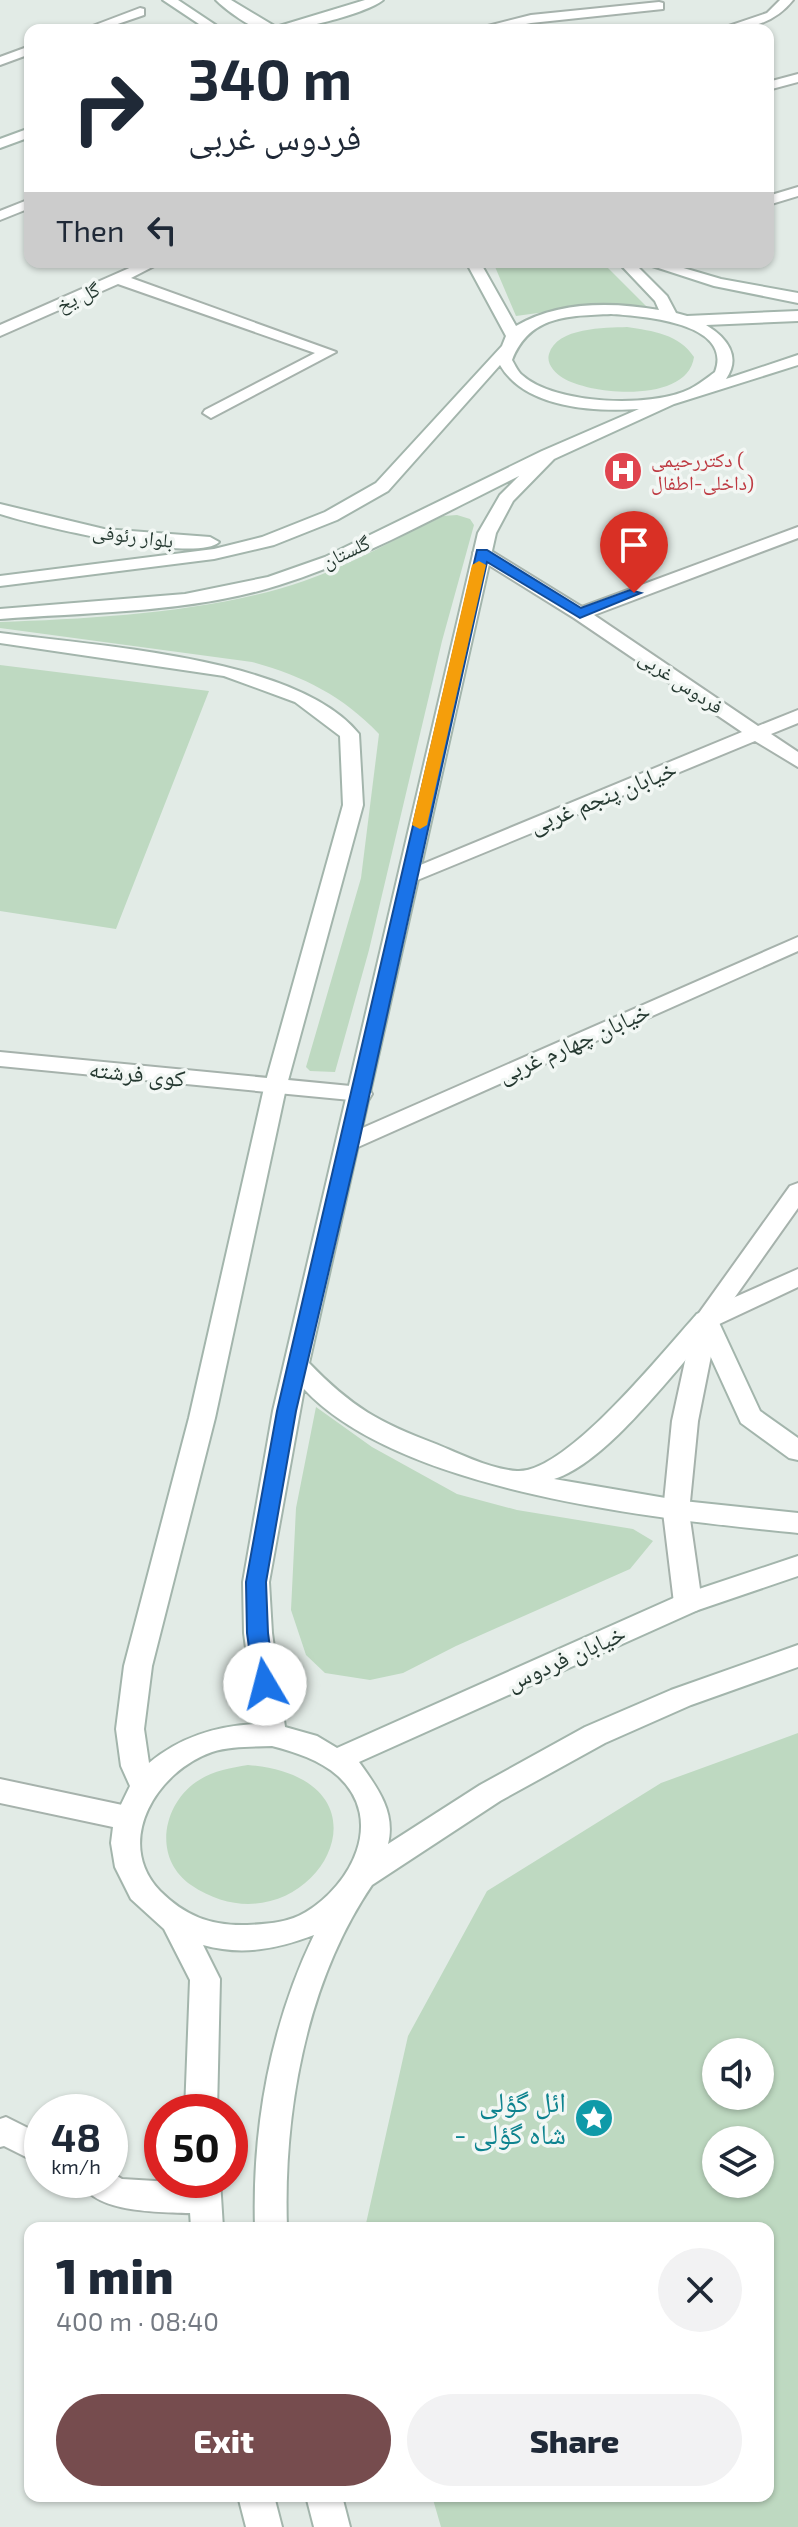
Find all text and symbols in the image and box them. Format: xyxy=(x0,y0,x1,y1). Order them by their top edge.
text: 340 m xyxy=(188,44,352,111)
icon: right xyxy=(56,56,160,160)
text: فردوس غربی xyxy=(188,114,361,157)
icon: left xyxy=(140,208,184,252)
text: Then xyxy=(56,212,124,248)
street label: گل یخ xyxy=(52,276,104,318)
place label: دکتررحیمی ( داخلی-اطفال) xyxy=(651,447,754,495)
hospital icon: دکتررحیمی ( داخلی-اطفال) xyxy=(602,450,644,492)
pin xyxy=(600,511,668,593)
street label: بلوار رئوفی xyxy=(91,518,175,553)
icon: arrive xyxy=(612,523,656,567)
street label: گلستان xyxy=(318,530,374,574)
street label: فردوس غربی xyxy=(634,644,728,719)
street label: خیابان پنجم غربی xyxy=(525,753,681,841)
street label: خیابان چهارم غربی xyxy=(493,995,655,1091)
street label: کوی فرشته xyxy=(88,1053,187,1093)
street label: خیابان فردوس xyxy=(501,1617,630,1697)
position arrow xyxy=(223,1642,307,1726)
map controls xyxy=(702,2038,774,2198)
button: sound xyxy=(702,2038,774,2110)
place label: ائل گؤلی - شاه گؤلی xyxy=(454,2084,566,2152)
speed limit sign: 50 xyxy=(144,2094,248,2198)
place icon: ائل گؤلی - شاه گؤلی xyxy=(573,2097,615,2139)
text: 48 xyxy=(51,2112,101,2160)
button: layers xyxy=(702,2126,774,2198)
text: km/h xyxy=(51,2154,101,2178)
text: 1 min xyxy=(56,2246,174,2304)
button: close xyxy=(658,2248,742,2332)
text: 400 m · 08:40 xyxy=(56,2305,219,2336)
button: Exit xyxy=(56,2394,391,2486)
button: Share xyxy=(407,2394,742,2486)

